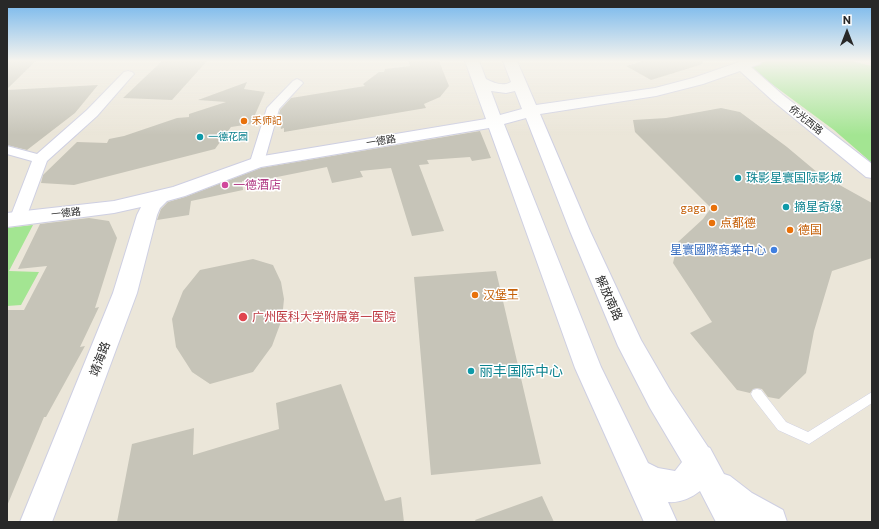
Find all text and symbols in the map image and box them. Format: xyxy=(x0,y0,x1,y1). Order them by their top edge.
north arrow xyxy=(827,12,867,52)
text: N xyxy=(843,13,851,26)
street label: 侨光西路 xyxy=(787,103,825,137)
place label: 禾师記 xyxy=(252,115,282,127)
marker: 禾师記 xyxy=(239,116,249,126)
place label: 一德花园 xyxy=(208,131,248,143)
marker: 一德花园 xyxy=(195,132,205,142)
street label: 一德路 xyxy=(365,133,397,149)
place label: 珠影星寰国际影城 xyxy=(746,171,842,185)
marker: 珠影星寰国际影城 xyxy=(733,173,743,183)
place label: 一德酒店 xyxy=(233,178,281,192)
marker: 一德酒店 xyxy=(220,180,230,190)
place label: 摘星奇缘 xyxy=(794,200,842,214)
place label: gaga xyxy=(681,201,706,215)
marker: 摘星奇缘 xyxy=(781,202,791,212)
marker: gaga xyxy=(709,203,719,213)
street label: 一德路 xyxy=(50,205,82,221)
place label: 点都德 xyxy=(720,216,756,230)
marker: 点都德 xyxy=(707,218,717,228)
place label: 德国 xyxy=(798,223,822,237)
marker: 德国 xyxy=(785,225,795,235)
place label: 星寰國際商業中心 xyxy=(670,243,766,257)
marker: 星寰國際商業中心 xyxy=(769,245,779,255)
street label: 解放南路 xyxy=(593,273,625,323)
place label: 汉堡王 xyxy=(483,288,519,302)
marker: 汉堡王 xyxy=(470,290,480,300)
place label: 广州医科大学附属第一医院 xyxy=(252,310,396,324)
marker: 广州医科大学附属第一医院 xyxy=(237,311,249,323)
street label: 靖海路 xyxy=(87,340,113,378)
place label: 丽丰国际中心 xyxy=(479,363,563,379)
marker: 丽丰国际中心 xyxy=(466,366,476,376)

